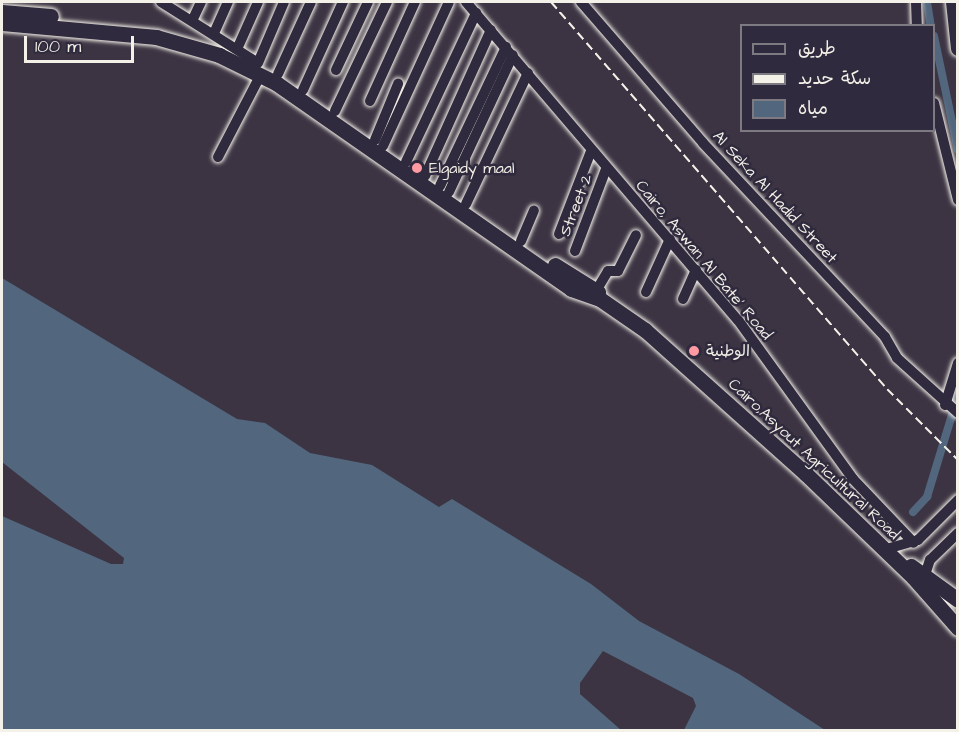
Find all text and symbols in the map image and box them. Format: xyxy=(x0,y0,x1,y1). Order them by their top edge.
scale bar xyxy=(27,24,136,62)
legend xyxy=(740,24,935,132)
text: 100 m xyxy=(35,34,81,59)
text: طريق xyxy=(798,36,836,61)
text: سكة حديد xyxy=(798,66,871,91)
text: مياه xyxy=(798,96,828,121)
street label: Al Seka Al Hadid Street xyxy=(709,127,841,267)
place label: Elgaidy maal xyxy=(429,158,514,178)
marker: Elgaidy maal xyxy=(410,161,424,175)
street label: Street 2 xyxy=(555,171,597,239)
street label: Cairo, Aswan Al Bate' Road xyxy=(632,176,776,344)
place label: الوطنية xyxy=(706,341,750,361)
marker: الوطنية xyxy=(687,344,701,358)
street label: Cairo,Asyout Agricultural Road xyxy=(724,374,904,544)

